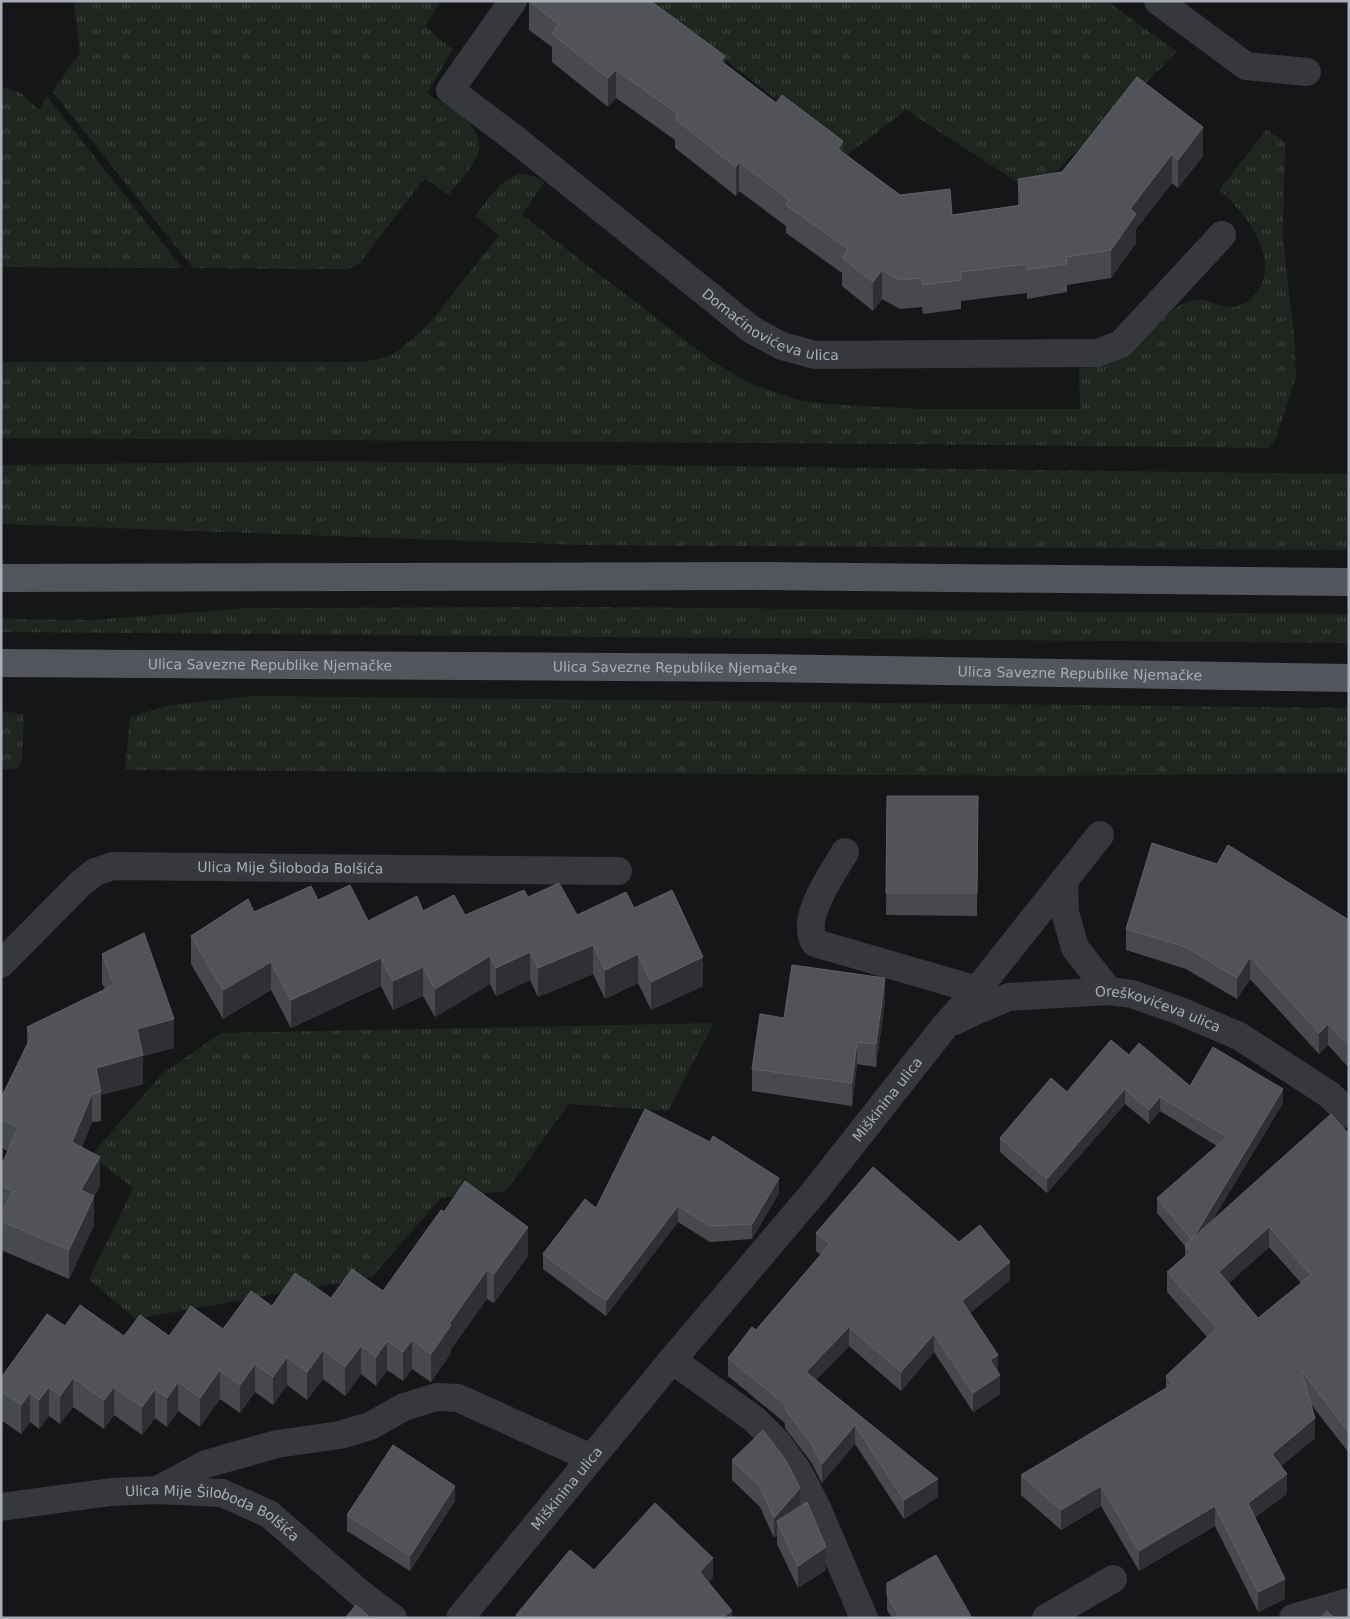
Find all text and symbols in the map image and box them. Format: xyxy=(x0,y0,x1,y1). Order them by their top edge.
street label: Domaćinovićeva ulica xyxy=(699,285,839,363)
street label: Ulica Savezne Republike Njemačke xyxy=(148,656,392,674)
street label: Ulica Savezne Republike Njemačke xyxy=(553,659,797,677)
street label: Ulica Savezne Republike Njemačke xyxy=(958,663,1202,683)
street label: Ulica Mije Šiloboda Bolšića xyxy=(197,859,383,877)
street label: Oreškovićeva ulica xyxy=(1095,983,1223,1035)
street label: Miškinina ulica xyxy=(849,1054,925,1145)
street label: Miškinina ulica xyxy=(528,1443,606,1533)
street label: Ulica Mije Šiloboda Bolšića xyxy=(125,1482,302,1545)

